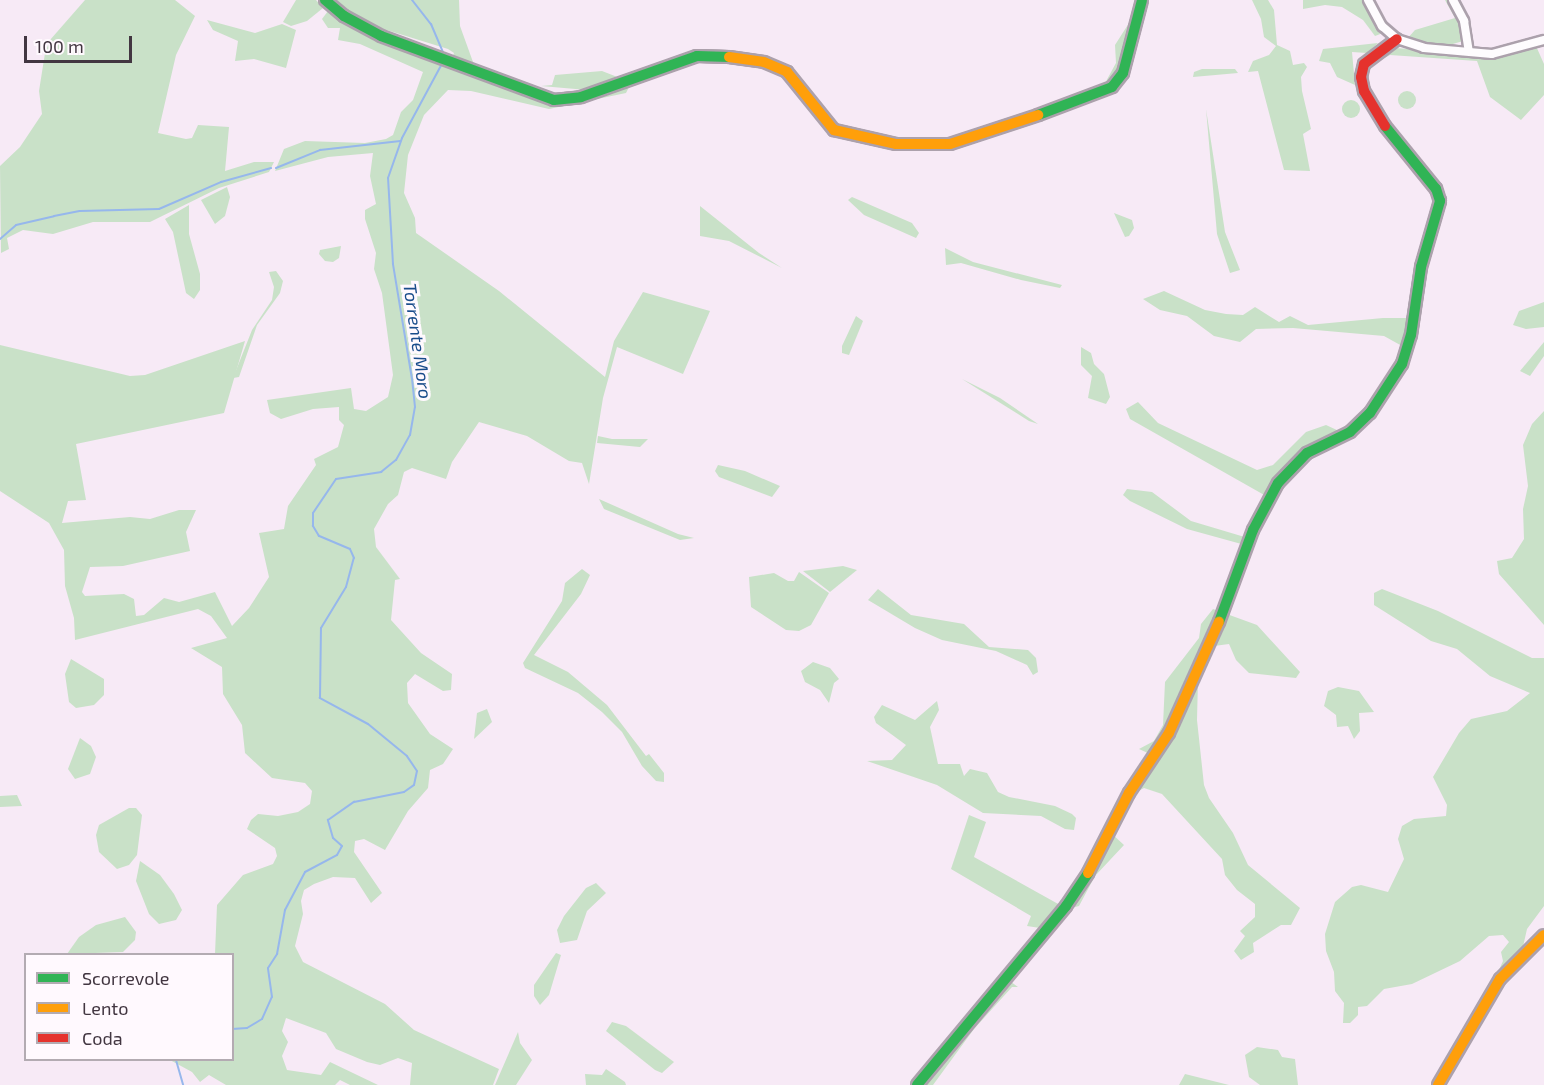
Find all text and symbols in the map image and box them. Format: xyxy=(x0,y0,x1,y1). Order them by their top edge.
scale bar xyxy=(27,24,135,62)
text: 100 m xyxy=(35,35,84,57)
water label: Torrente Moro xyxy=(399,282,437,400)
legend xyxy=(24,953,234,1061)
text: Scorrevole xyxy=(82,967,169,989)
text: Lento xyxy=(82,997,128,1019)
text: Coda xyxy=(82,1027,123,1049)

